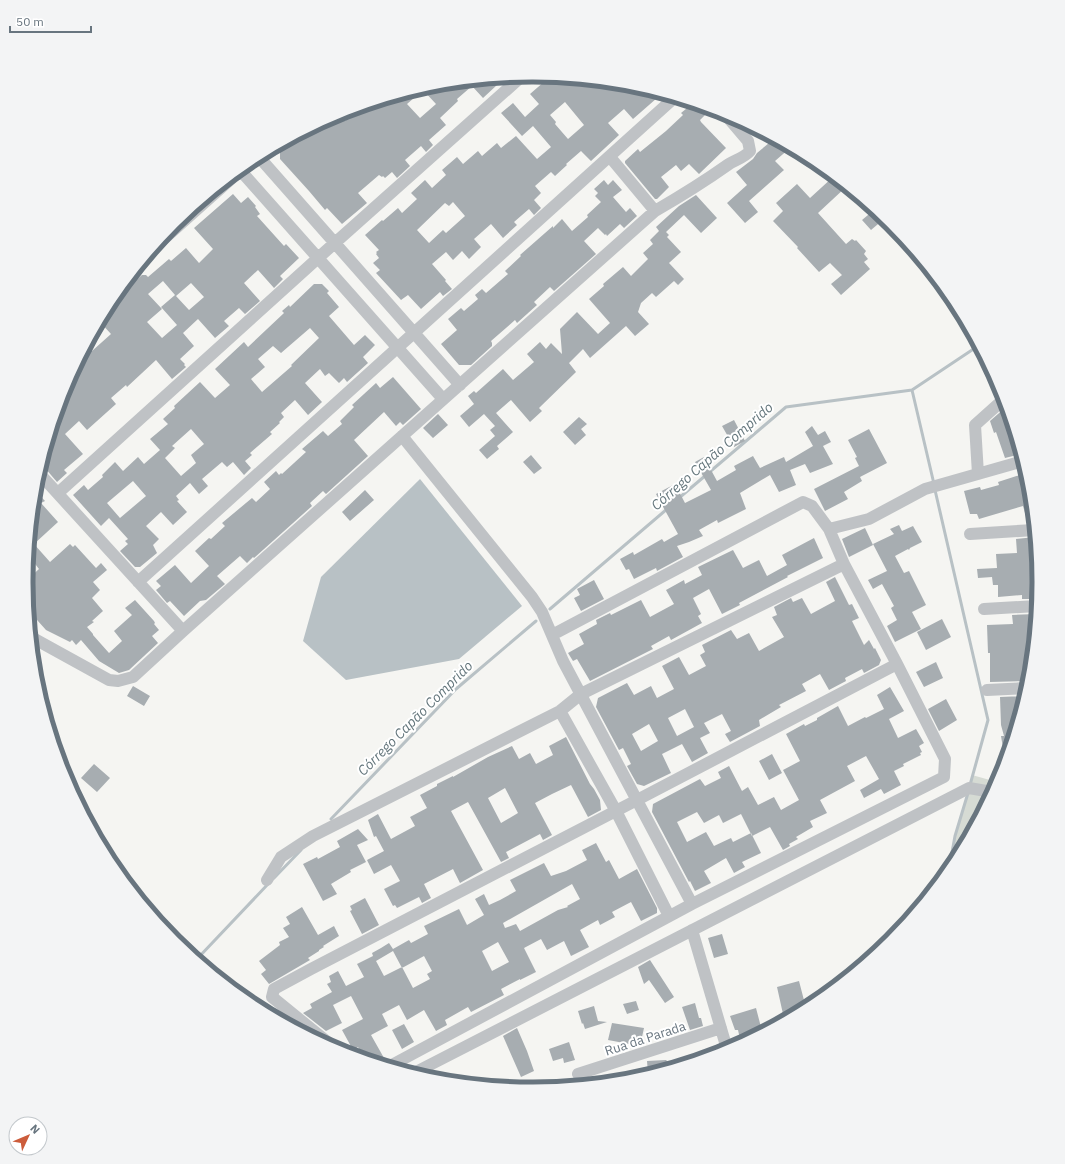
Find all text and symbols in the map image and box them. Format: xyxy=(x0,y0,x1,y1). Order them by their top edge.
scale bar xyxy=(10,8,91,34)
text: 50 m xyxy=(16,14,44,29)
water label: Córrego Capão Comprido xyxy=(647,398,777,514)
water label: Córrego Capão Comprido xyxy=(354,656,477,779)
street label: Rua da Parada xyxy=(603,1017,688,1060)
north arrow xyxy=(8,1116,48,1156)
text: N xyxy=(27,1121,43,1137)

